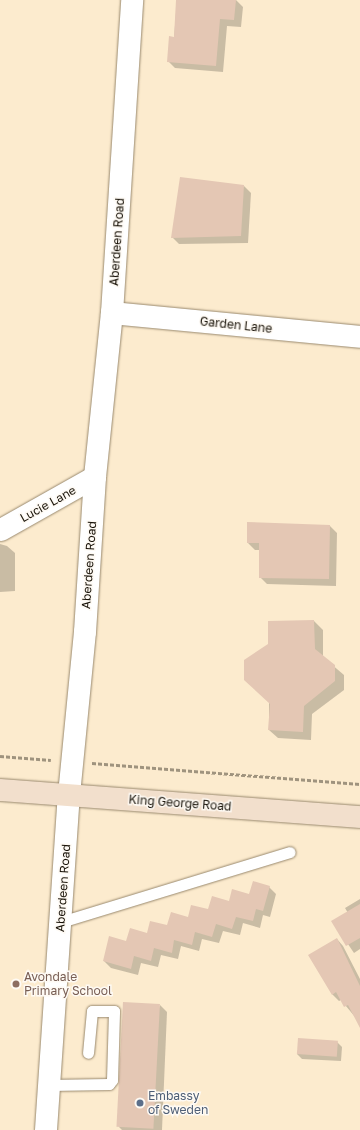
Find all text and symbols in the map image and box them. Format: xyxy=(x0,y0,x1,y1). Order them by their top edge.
street label: Aberdeen Road xyxy=(107,198,127,286)
street label: Garden Lane xyxy=(199,314,273,336)
street label: Lucie Lane xyxy=(18,483,78,525)
street label: Aberdeen Road xyxy=(79,521,99,609)
street label: King George Road xyxy=(128,792,232,814)
street label: Aberdeen Road xyxy=(53,844,73,932)
place label: Avondale Primary School xyxy=(24,970,112,998)
marker: Avondale Primary School xyxy=(11,979,21,989)
place label: Embassy of Sweden xyxy=(148,1089,208,1117)
marker: Embassy of Sweden xyxy=(135,1098,145,1108)

